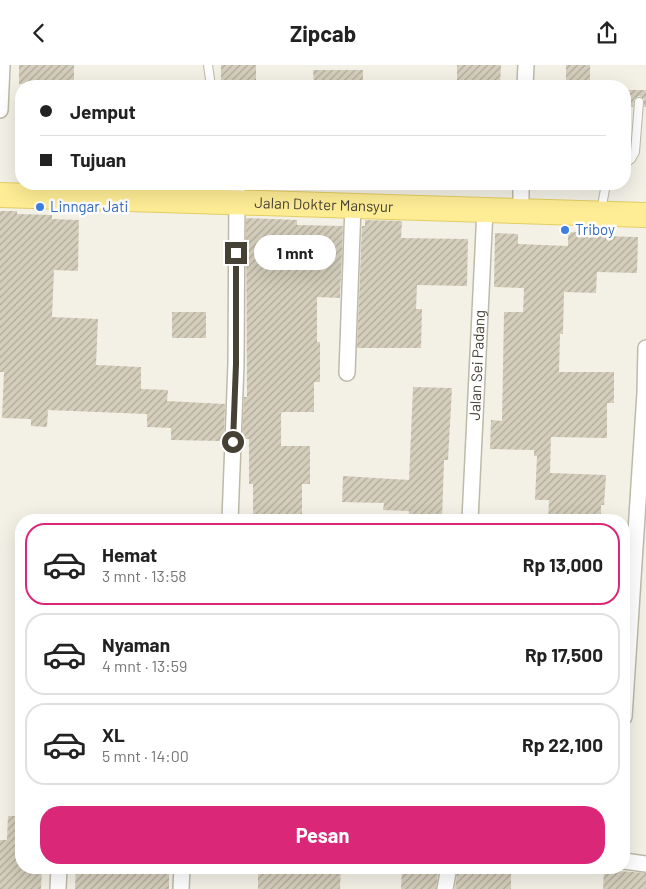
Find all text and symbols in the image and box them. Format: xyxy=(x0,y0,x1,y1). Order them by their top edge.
icon: back xyxy=(25,19,53,47)
icon: share xyxy=(593,19,621,47)
text: Zipcab xyxy=(290,20,356,46)
text: Jemput xyxy=(70,100,136,123)
text: Tujuan xyxy=(70,148,126,171)
street label: Jalan Dokter Mansyur xyxy=(254,193,394,215)
place label: Linngar Jati xyxy=(50,197,128,215)
marker: Linngar Jati xyxy=(34,201,46,213)
place label: Triboy xyxy=(575,220,615,238)
marker: Triboy xyxy=(559,224,571,236)
callout: 1 mnt xyxy=(254,235,336,271)
route end xyxy=(225,242,247,264)
text: 1 mnt xyxy=(276,243,314,262)
street label: Jalan Sei Padang xyxy=(465,309,488,421)
route start xyxy=(222,431,244,453)
icon: car xyxy=(42,542,87,587)
text: Hemat xyxy=(102,543,157,566)
text: Rp 13,000 xyxy=(523,553,603,576)
text: 3 mnt · 13:58 xyxy=(102,566,187,585)
icon: car xyxy=(42,632,87,677)
text: Nyaman xyxy=(102,633,170,656)
text: Rp 17,500 xyxy=(525,643,603,666)
text: 4 mnt · 13:59 xyxy=(102,656,187,675)
icon: car xyxy=(42,722,87,767)
text: XL xyxy=(102,723,125,746)
text: Rp 22,100 xyxy=(522,733,603,756)
text: 5 mnt · 14:00 xyxy=(102,746,189,765)
button: Pesan xyxy=(40,806,605,864)

